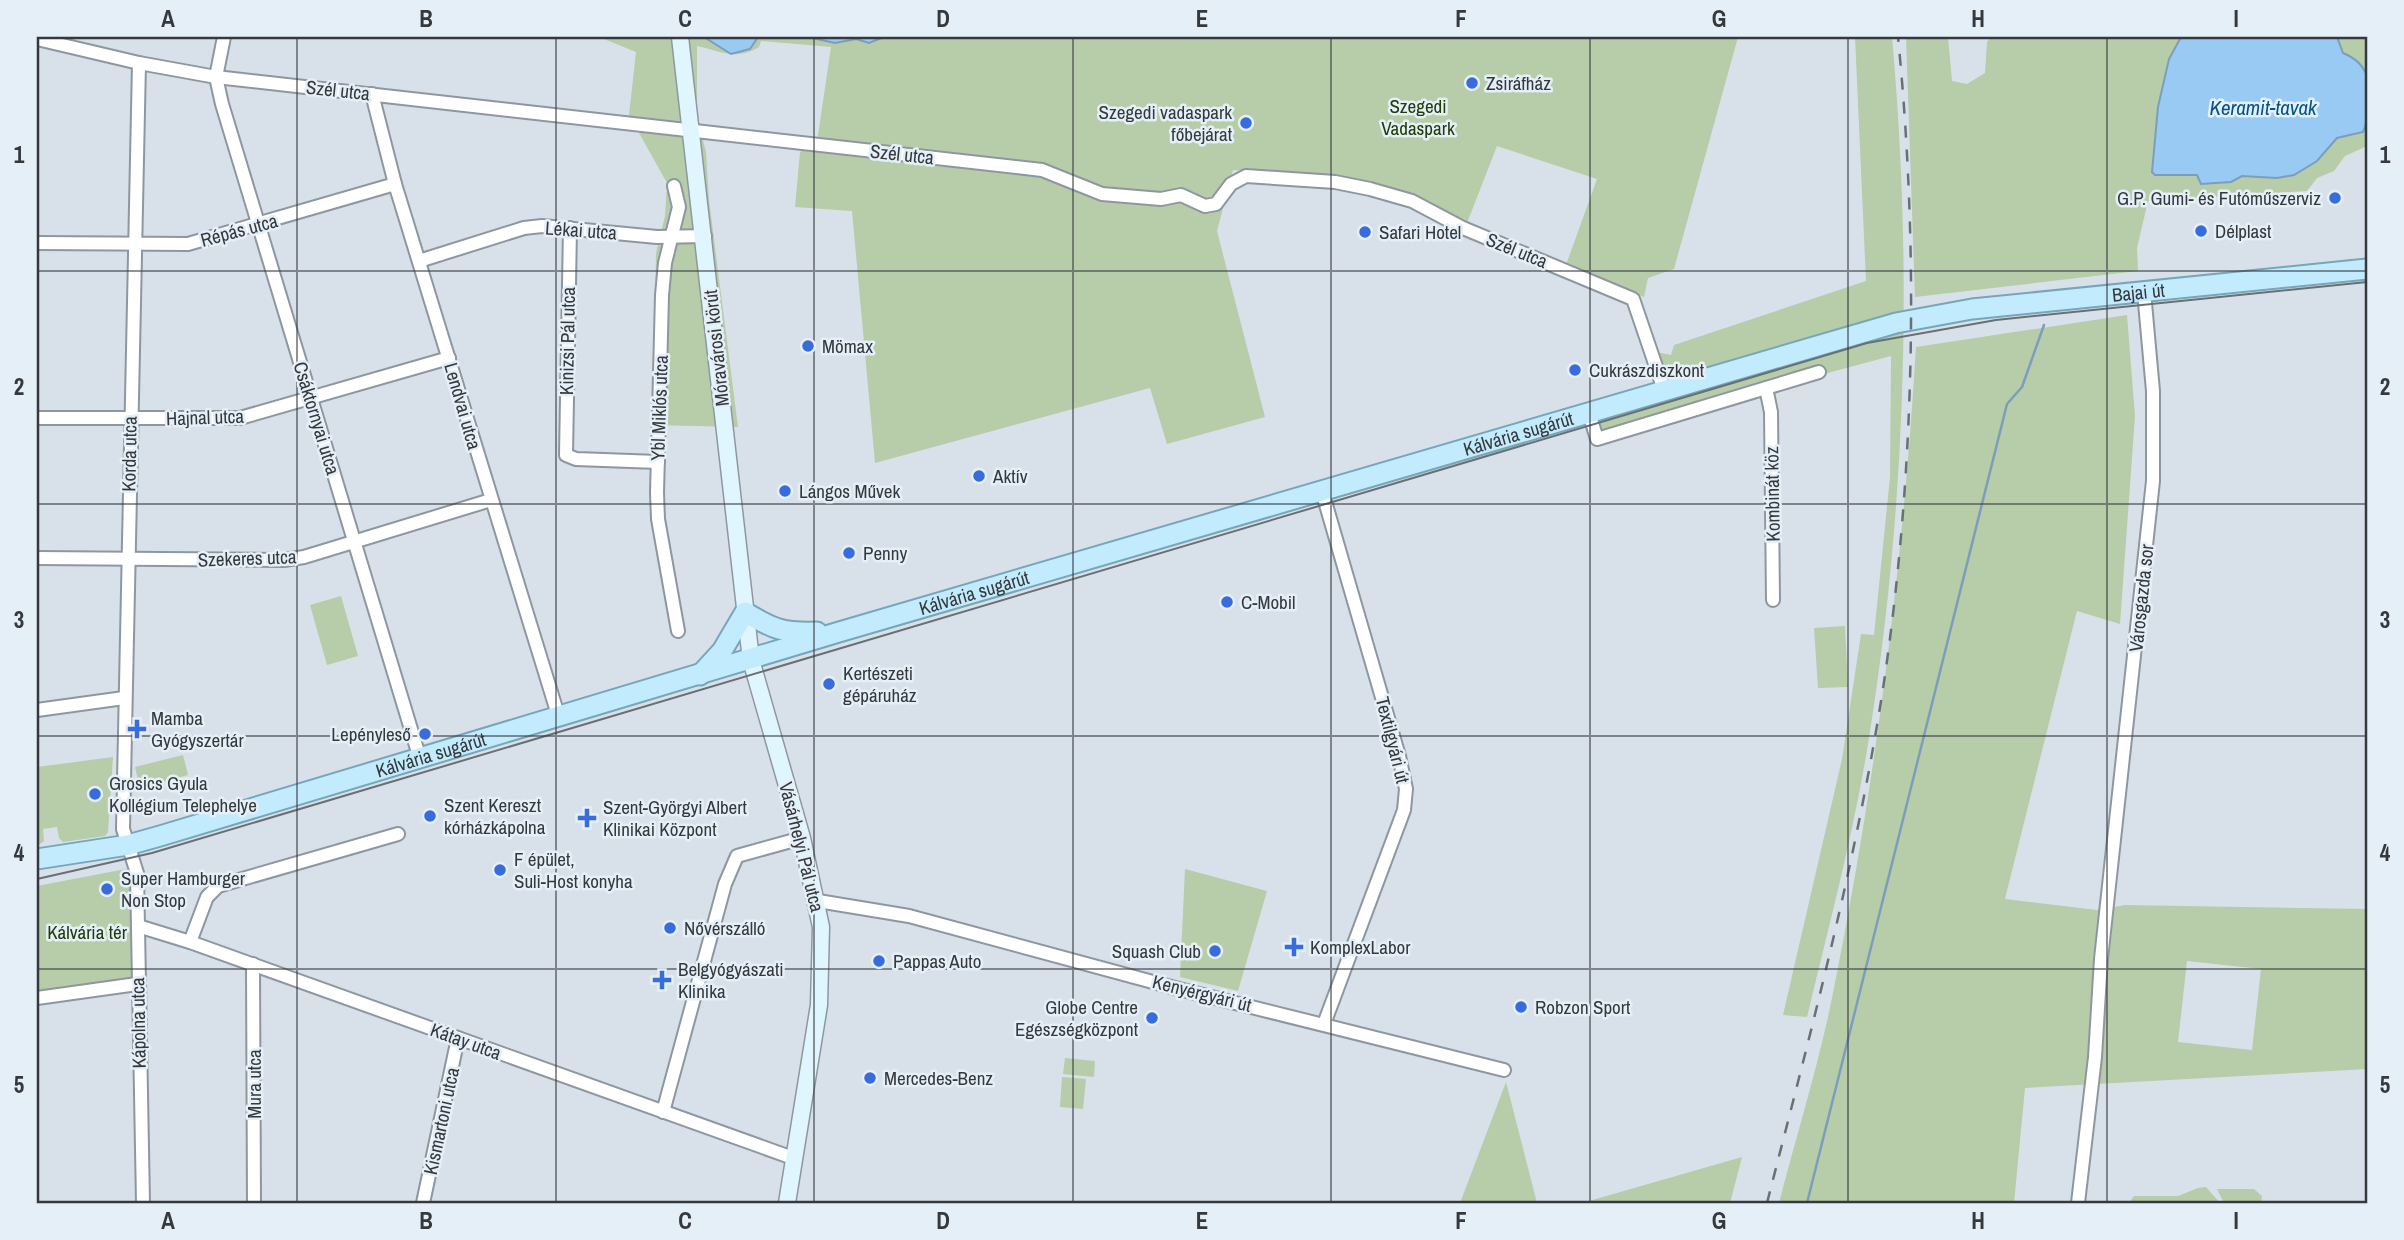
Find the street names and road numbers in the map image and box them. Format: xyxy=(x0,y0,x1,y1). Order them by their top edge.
street label: Szél utca xyxy=(305,74,372,106)
street label: Szél utca xyxy=(869,138,936,170)
street label: Répás utca xyxy=(198,207,281,253)
street label: Lékai utca xyxy=(544,215,618,245)
street label: Szél utca xyxy=(1482,226,1552,274)
street label: Bajai út xyxy=(2111,276,2167,308)
street label: Kinizsi Pál utca xyxy=(553,286,581,395)
street label: Móravárosi körút xyxy=(697,288,735,407)
street label: Ybl Miklós utca xyxy=(644,354,674,461)
street label: Csáktornyai utca xyxy=(287,358,347,478)
street label: Lendvai utca xyxy=(438,360,488,453)
street label: Hajnal utca xyxy=(166,403,245,431)
street label: Kálvária sugárút xyxy=(1460,405,1577,462)
street label: Korda utca xyxy=(115,416,143,492)
street label: Kombinát köz xyxy=(1758,446,1786,542)
street label: Városgazda sor xyxy=(2122,542,2160,653)
street label: Szekeres utca xyxy=(197,543,297,573)
street label: Kálvária sugárút xyxy=(916,564,1033,621)
street label: Textilgyári út xyxy=(1370,694,1416,787)
street label: Kálvária sugárút xyxy=(373,726,489,783)
street label: Vásárhelyi Pál utca xyxy=(773,779,831,915)
street label: Kenyérgyári út xyxy=(1150,968,1255,1018)
street label: Kápolna utca xyxy=(124,977,152,1069)
street label: Kátay utca xyxy=(427,1016,505,1066)
street label: Mura utca xyxy=(241,1049,267,1119)
street label: Kismartoni utca xyxy=(417,1065,465,1177)

